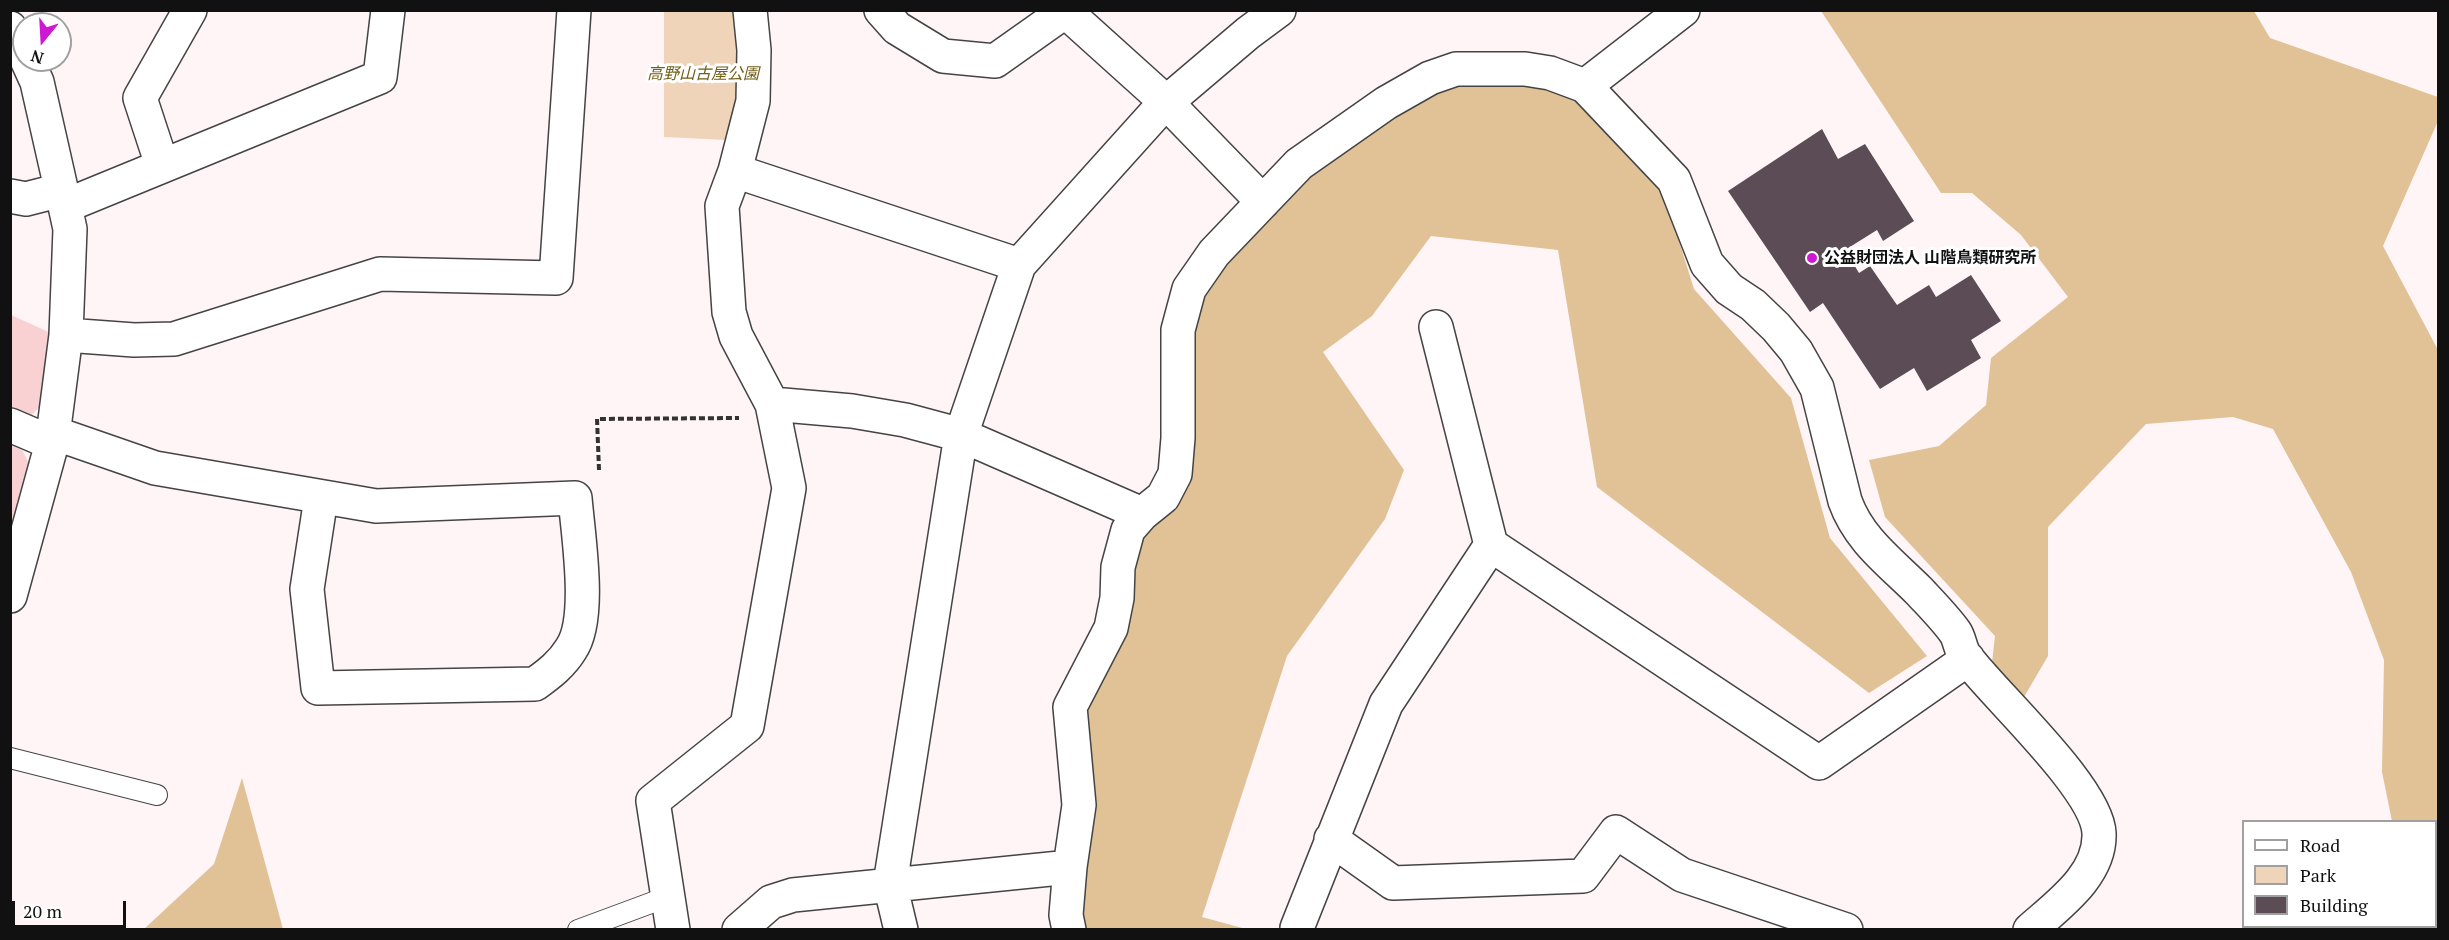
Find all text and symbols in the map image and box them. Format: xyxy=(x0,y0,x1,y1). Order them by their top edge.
north arrow xyxy=(12,12,72,72)
text: N xyxy=(28,45,46,70)
park label: 高野山古屋公園 xyxy=(647,64,759,84)
place label: 公益財団法人 山階鳥類研究所 xyxy=(1824,248,2036,268)
marker: 公益財団法人 山階鳥類研究所 xyxy=(1805,251,1819,265)
legend xyxy=(2242,820,2437,928)
text: Road xyxy=(2300,833,2340,857)
text: Park xyxy=(2300,863,2336,887)
scale bar xyxy=(15,889,129,927)
text: Building xyxy=(2300,893,2368,917)
text: 20 m xyxy=(23,899,62,923)

